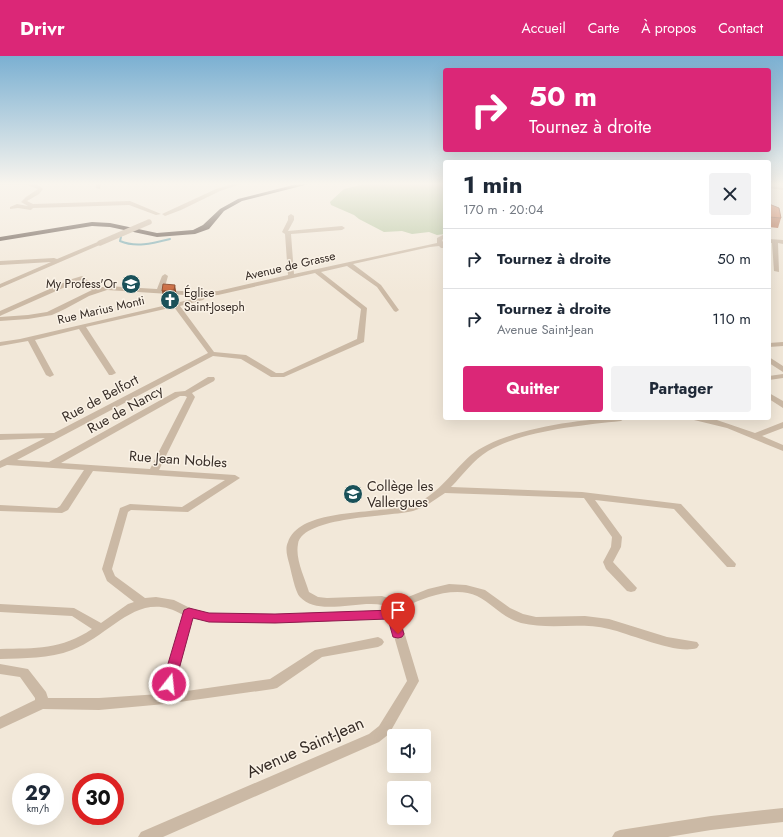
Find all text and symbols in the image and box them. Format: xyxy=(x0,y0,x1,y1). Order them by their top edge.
text: Drivr xyxy=(20,15,65,42)
text: Accueil xyxy=(522,18,566,38)
text: Carte xyxy=(588,18,619,38)
text: À propos xyxy=(641,18,696,38)
text: Contact xyxy=(718,18,763,38)
text: 50 m xyxy=(529,76,597,117)
icon: right xyxy=(463,84,515,136)
text: Tournez à droite xyxy=(529,114,652,140)
text: 1 min xyxy=(463,167,523,202)
button: close xyxy=(709,173,751,215)
text: 170 m · 20:04 xyxy=(463,200,544,219)
street label: Avenue de Grasse xyxy=(243,247,337,285)
icon: right xyxy=(463,248,485,270)
text: Tournez à droite xyxy=(497,248,611,270)
text: 50 m xyxy=(717,248,751,270)
school or university icon: My Profess'Or xyxy=(120,273,142,295)
place label: My Profess'Or xyxy=(46,275,118,293)
place label: Église Saint-Joseph xyxy=(184,284,245,316)
church icon: Église Saint-Joseph xyxy=(159,289,181,311)
street label: Rue Marius Monti xyxy=(56,291,146,329)
text: Tournez à droite xyxy=(497,298,611,320)
icon: right xyxy=(463,308,485,330)
text: 110 m xyxy=(712,308,751,330)
text: Avenue Saint-Jean xyxy=(497,320,594,339)
button: Quitter xyxy=(463,366,603,412)
button: Partager xyxy=(611,366,751,412)
street label: Rue de Belfort xyxy=(58,369,142,427)
street label: Rue de Nancy xyxy=(84,380,167,438)
street label: Rue Jean Nobles xyxy=(128,446,228,472)
place label: Collège les Vallergues xyxy=(367,476,434,512)
school or university icon: Collège les Vallergues xyxy=(342,483,364,505)
pin xyxy=(381,593,415,634)
icon: arrive xyxy=(387,599,409,621)
position arrow xyxy=(148,663,190,705)
street label: Avenue Saint-Jean xyxy=(242,710,368,784)
map controls xyxy=(387,729,431,825)
button: sound xyxy=(387,729,431,773)
speed limit sign: 30 xyxy=(72,773,124,825)
text: 29 xyxy=(25,779,51,808)
button: search xyxy=(387,781,431,825)
text: km/h xyxy=(27,801,49,816)

